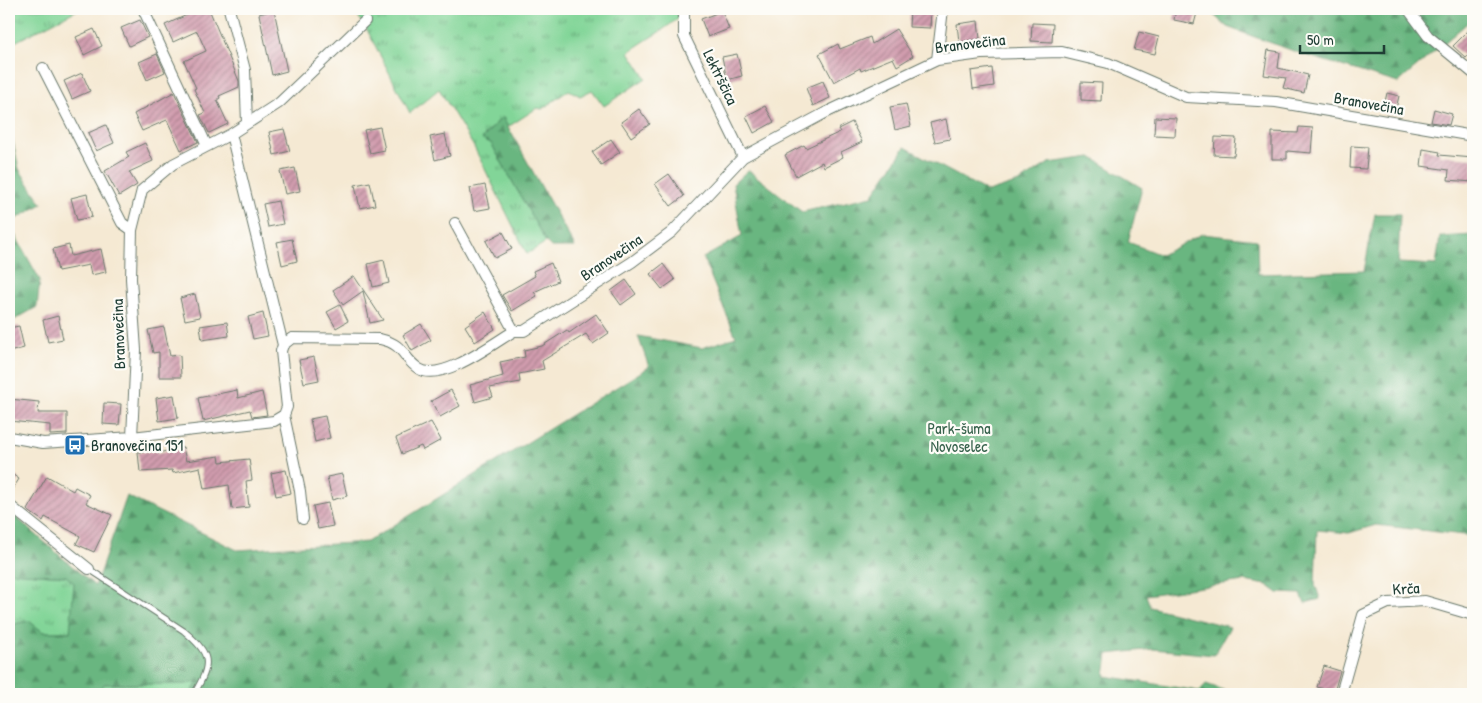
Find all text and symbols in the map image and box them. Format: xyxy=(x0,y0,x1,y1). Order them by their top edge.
scale bar xyxy=(1300,22,1383,54)
street label: Branovečina xyxy=(934,28,1006,58)
text: 50 m xyxy=(1307,29,1334,50)
street label: Lektrščica xyxy=(698,46,744,108)
street label: Branovečina xyxy=(1332,86,1406,120)
street label: Branovečina xyxy=(576,228,646,286)
street label: Branovečina xyxy=(106,298,130,370)
park label: Park-šuma Novoselec xyxy=(928,417,990,457)
bus stop icon: Branovečina 151 xyxy=(63,433,87,457)
place label: Branovečina 151 xyxy=(91,434,184,456)
street label: Krča xyxy=(1392,576,1420,600)

